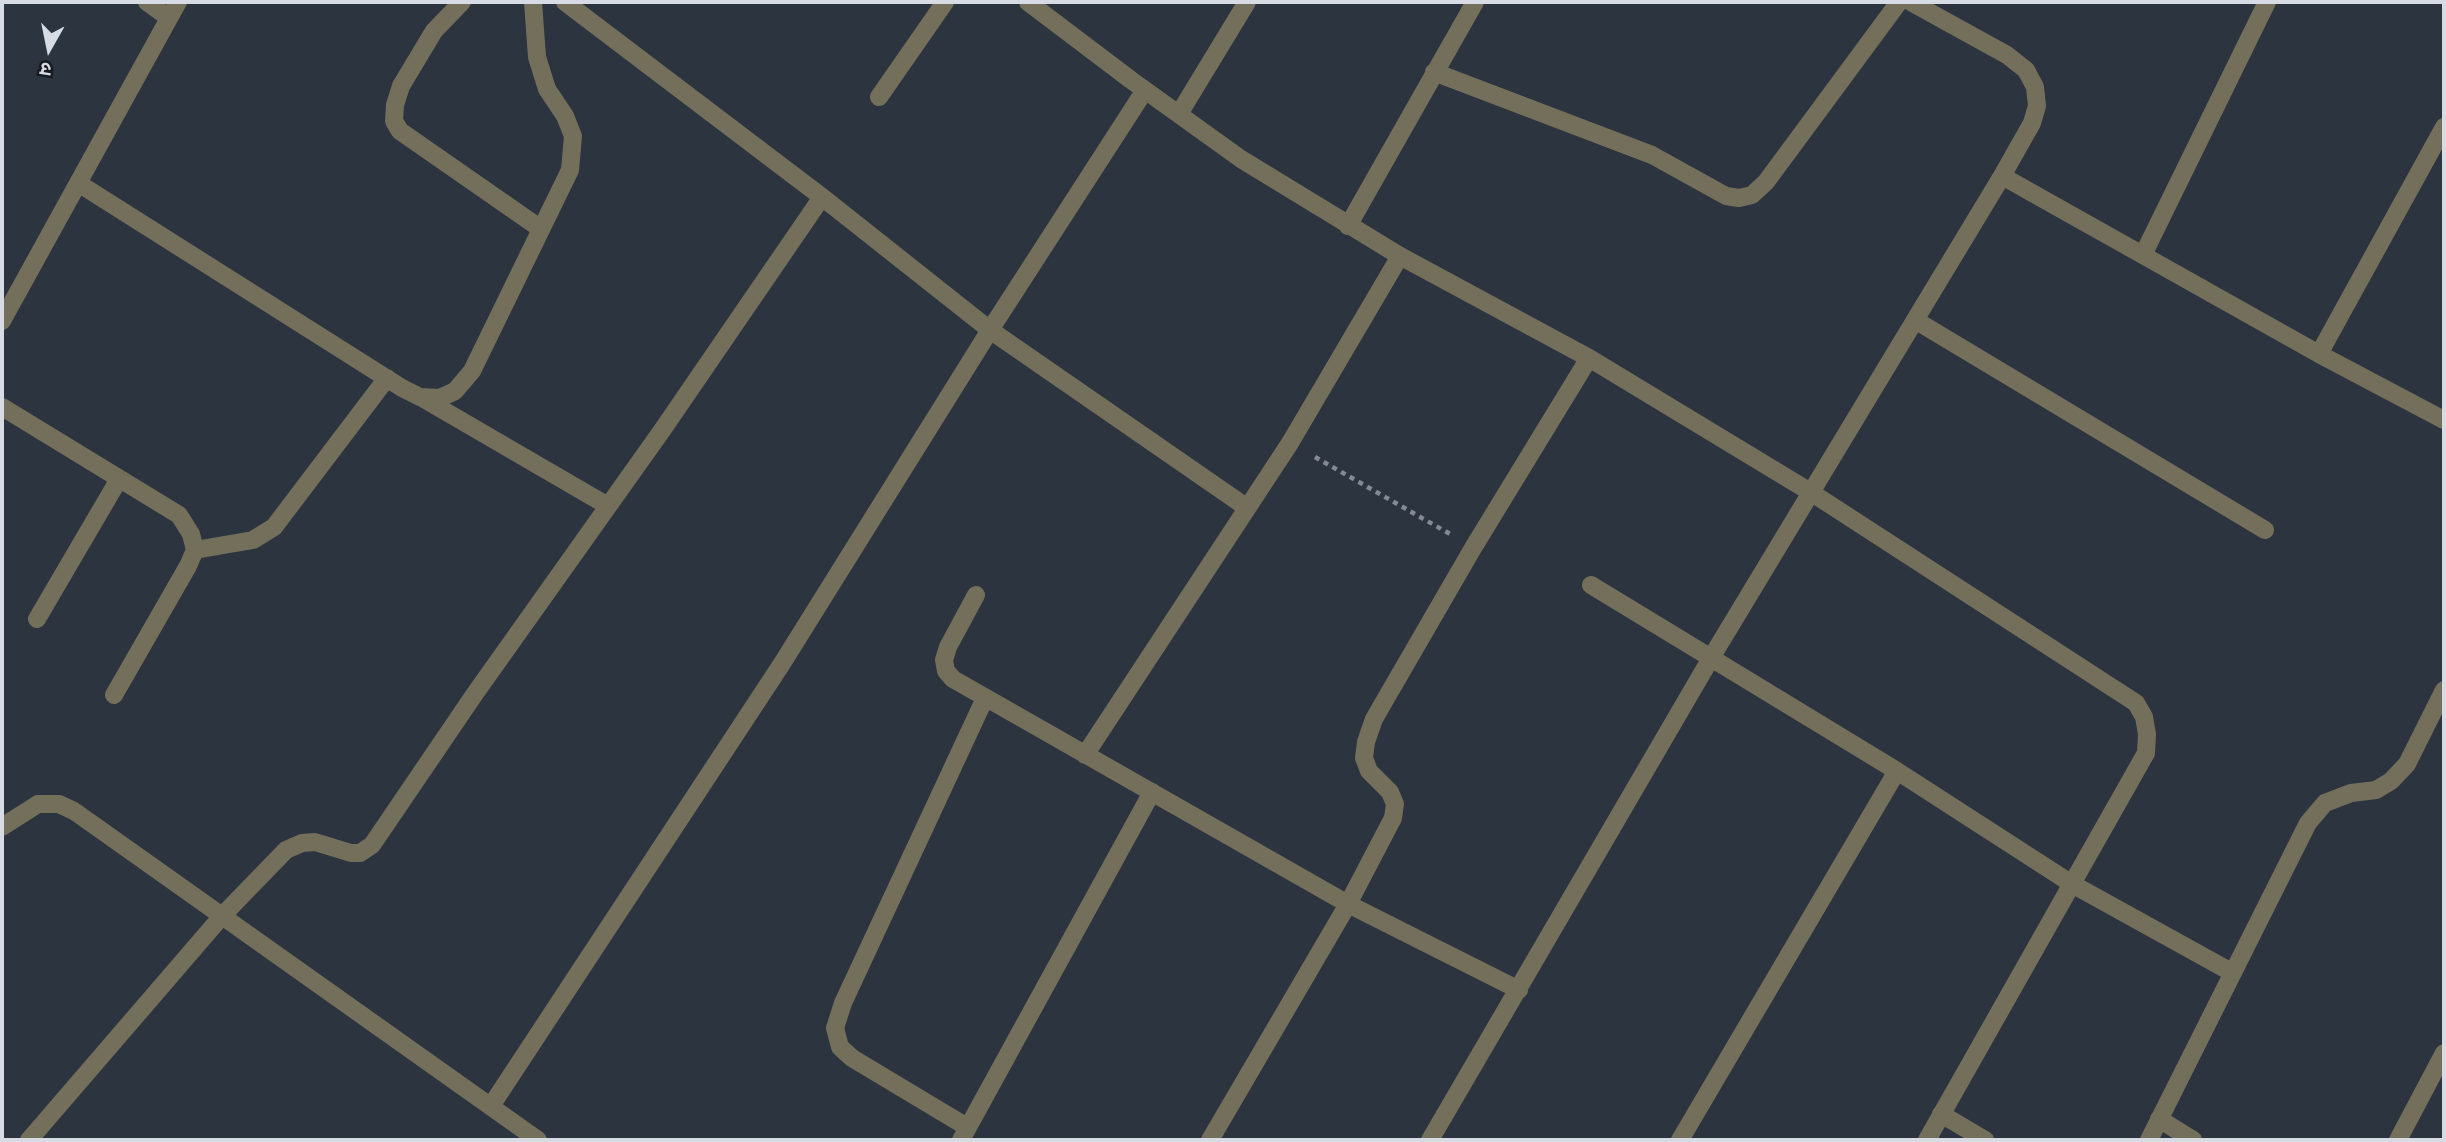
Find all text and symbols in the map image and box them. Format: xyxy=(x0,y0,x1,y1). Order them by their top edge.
north arrow xyxy=(14,14,84,84)
text: उ xyxy=(38,58,53,82)

